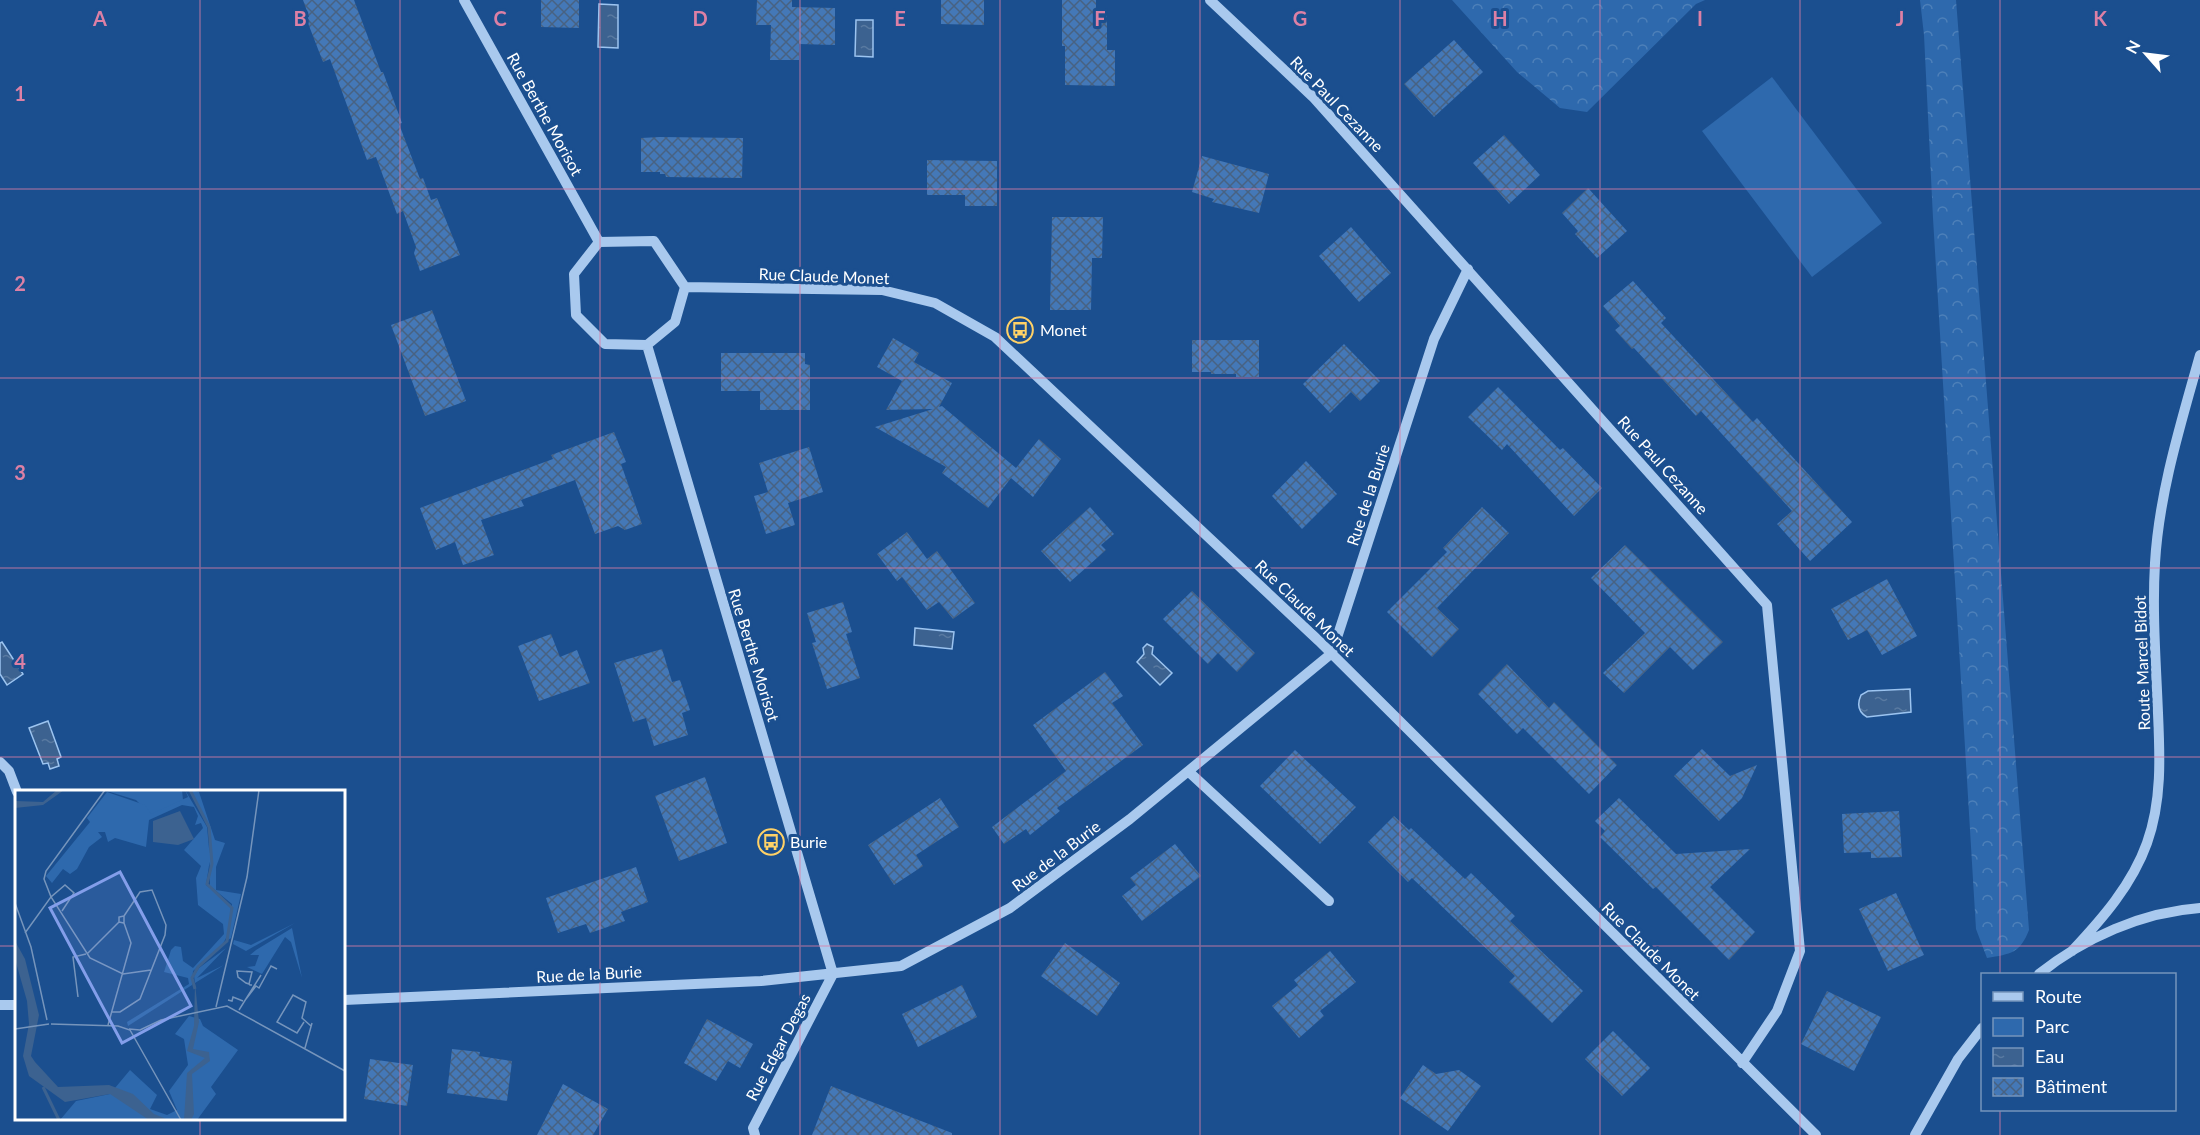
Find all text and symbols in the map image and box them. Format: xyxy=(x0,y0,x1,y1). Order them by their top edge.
text: A xyxy=(92,6,107,30)
text: B xyxy=(293,6,307,30)
text: C xyxy=(493,6,507,30)
text: D xyxy=(692,6,708,30)
text: E xyxy=(894,6,906,30)
text: F xyxy=(1094,6,1106,30)
text: G xyxy=(1293,6,1307,30)
text: H xyxy=(1492,6,1508,30)
text: I xyxy=(1697,6,1703,30)
text: J xyxy=(1896,6,1904,30)
text: K xyxy=(2093,6,2107,30)
north arrow xyxy=(2116,24,2176,84)
text: N xyxy=(2121,37,2144,57)
street label: Rue Berthe Morisot xyxy=(504,49,587,179)
street label: Rue Paul Cezanne xyxy=(1287,52,1388,155)
text: 1 xyxy=(14,81,26,105)
street label: Rue Claude Monet xyxy=(758,264,890,287)
text: 2 xyxy=(14,271,26,295)
bus stop icon: Monet xyxy=(1005,315,1035,345)
place label: Monet xyxy=(1040,320,1087,339)
street label: Rue Paul Cezanne xyxy=(1614,412,1712,518)
street label: Rue de la Burie xyxy=(1342,442,1393,548)
text: 3 xyxy=(14,460,26,484)
street label: Rue Claude Monet xyxy=(1252,555,1359,660)
street label: Rue Berthe Morisot xyxy=(725,586,784,724)
street label: Route Marcel Bidot xyxy=(2130,595,2153,731)
text: 4 xyxy=(14,649,26,673)
inset map xyxy=(15,790,345,1120)
street label: Rue de la Burie xyxy=(1008,816,1104,895)
bus stop icon: Burie xyxy=(756,827,786,857)
place label: Burie xyxy=(790,832,827,851)
street label: Rue Claude Monet xyxy=(1598,898,1704,1004)
street label: Rue de la Burie xyxy=(536,961,642,986)
legend xyxy=(1981,973,2176,1111)
text: Route xyxy=(2035,985,2082,1007)
street label: Rue Edgar Degas xyxy=(741,990,814,1104)
text: Parc xyxy=(2035,1015,2070,1037)
text: Eau xyxy=(2035,1045,2064,1067)
text: Bâtiment xyxy=(2035,1075,2108,1097)

